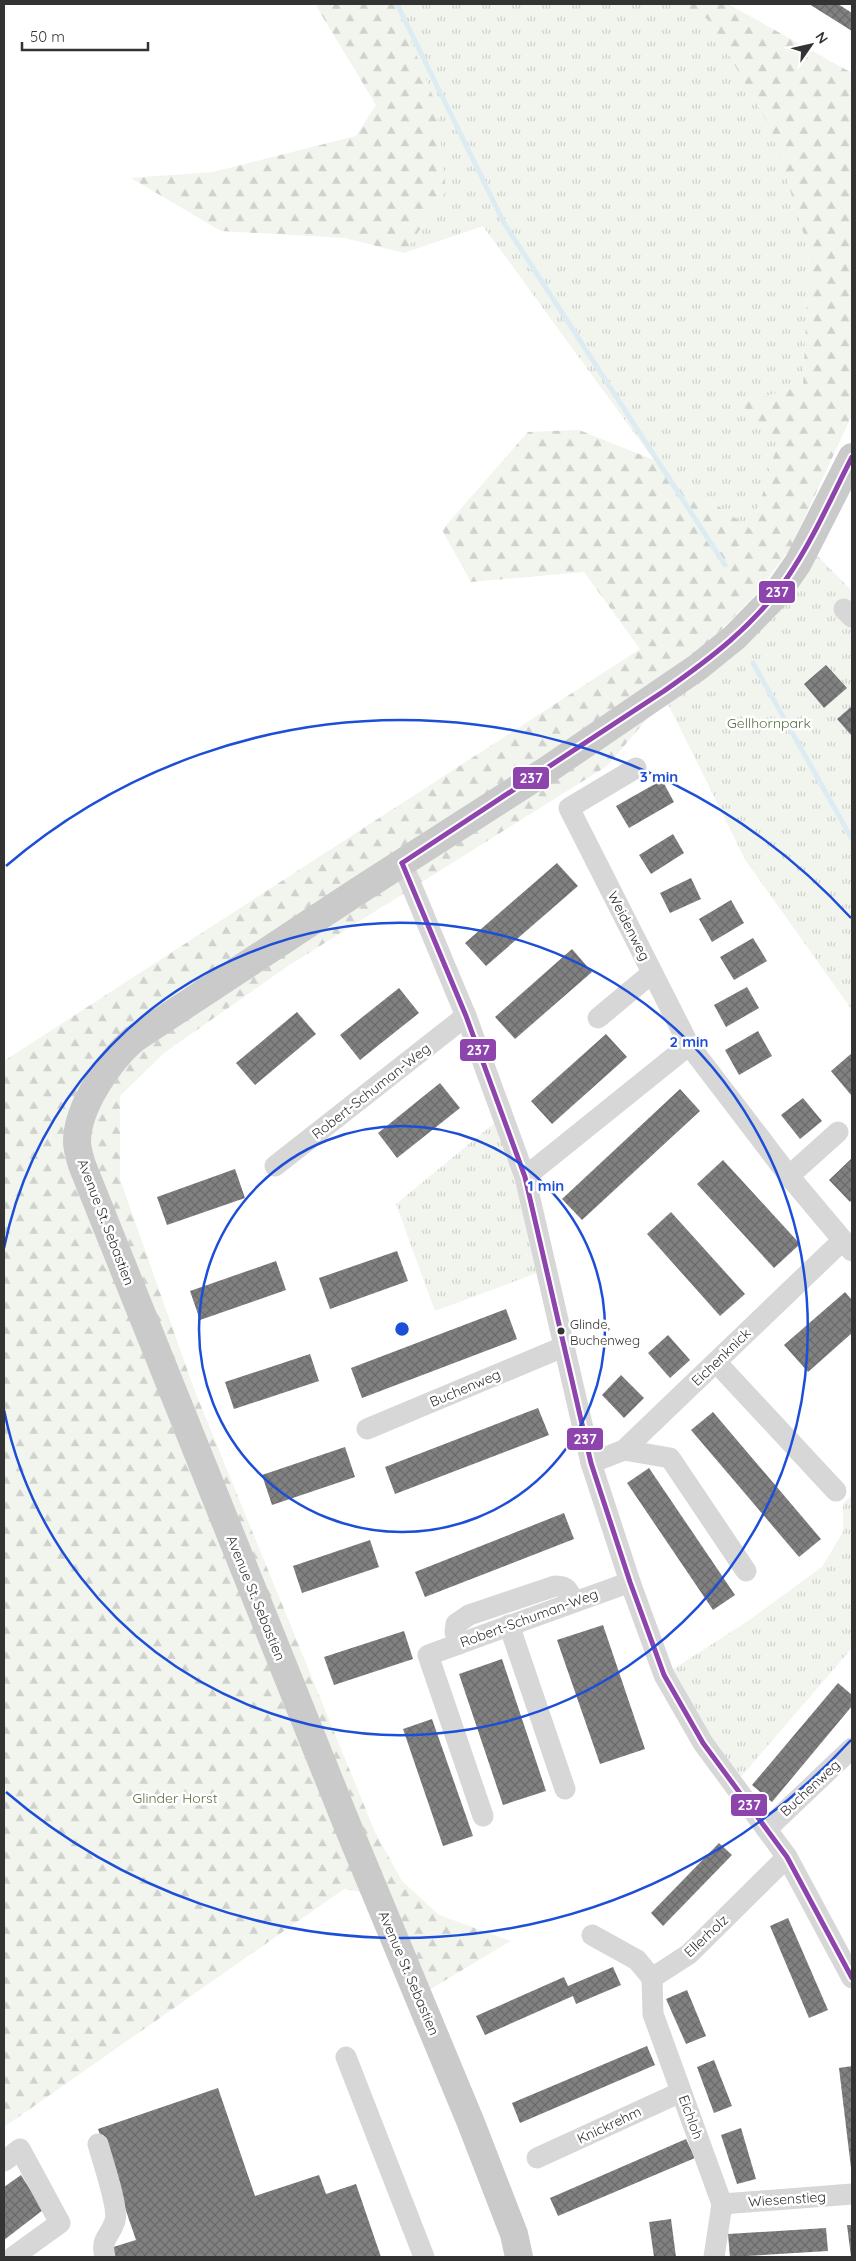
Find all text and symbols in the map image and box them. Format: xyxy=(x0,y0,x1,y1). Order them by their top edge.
scale bar xyxy=(22,20,149,52)
north arrow xyxy=(786,20,836,70)
text: 50 m xyxy=(30,27,65,46)
text: N xyxy=(811,28,832,47)
line badge: 237 xyxy=(758,580,796,604)
text: 237 xyxy=(765,583,789,601)
park label: Gellhornpark xyxy=(727,714,811,732)
line badge: 237 xyxy=(512,766,550,790)
text: 3 min xyxy=(640,767,678,786)
text: 237 xyxy=(519,769,543,787)
street label: Weidenweg xyxy=(604,888,654,964)
text: 2 min xyxy=(669,1032,709,1051)
line badge: 237 xyxy=(459,1038,497,1062)
street label: Robert-Schuman-Weg xyxy=(308,1039,434,1143)
text: 237 xyxy=(466,1041,490,1059)
street label: Avenue St. Sebastien xyxy=(74,1156,138,1288)
text: 1 min xyxy=(528,1176,564,1195)
place label: Glinde, Buchenweg xyxy=(570,1316,640,1348)
centre of rings xyxy=(393,1320,411,1338)
street label: Eichenknick xyxy=(688,1324,754,1390)
marker: Glinde, Buchenweg xyxy=(556,1326,566,1336)
street label: Buchenweg xyxy=(427,1365,503,1411)
line badge: 237 xyxy=(566,1427,604,1451)
text: 237 xyxy=(573,1430,597,1448)
street label: Avenue St. Sebastien xyxy=(223,1533,289,1663)
street label: Robert-Schuman-Weg xyxy=(458,1585,600,1651)
street label: Buchenweg xyxy=(776,1756,844,1820)
park label: Glinder Horst xyxy=(133,1789,218,1807)
line badge: 237 xyxy=(730,1793,768,1817)
text: 237 xyxy=(737,1796,761,1814)
street label: Avenue St. Sebastien xyxy=(375,1908,443,2038)
street label: Ellerholz xyxy=(680,1911,732,1961)
street label: Eichloh xyxy=(675,2092,707,2142)
street label: Knickrehm xyxy=(574,2102,644,2148)
street label: Wiesenstieg xyxy=(748,2187,826,2211)

